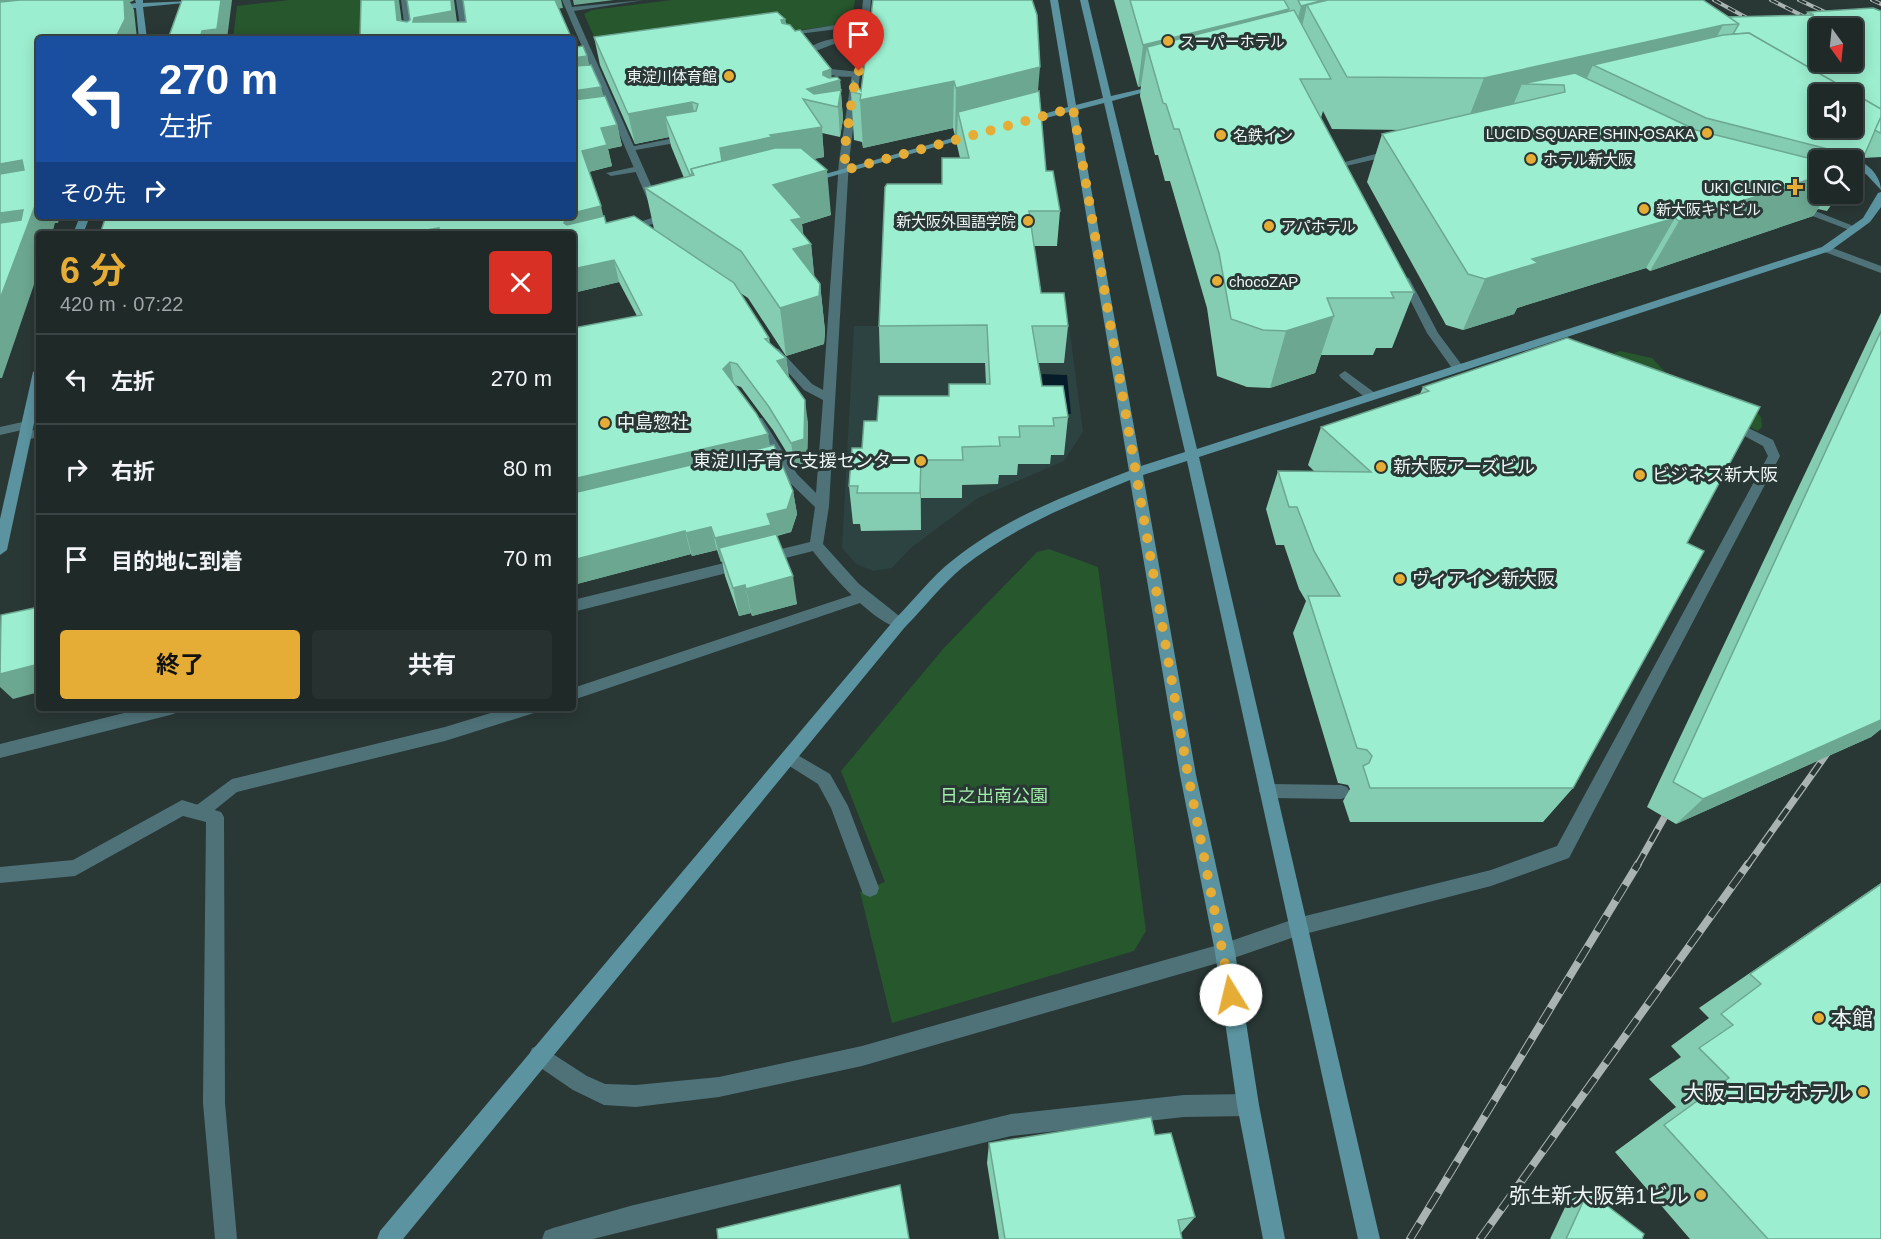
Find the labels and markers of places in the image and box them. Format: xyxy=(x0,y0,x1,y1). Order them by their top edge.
pin xyxy=(833,9,884,71)
place label: スーパーホテル xyxy=(1180,33,1285,50)
marker: スーパーホテル xyxy=(1161,34,1175,48)
place label: 東淀川体育館 xyxy=(627,68,717,85)
marker: 東淀川体育館 xyxy=(722,69,736,83)
place label: LUCID SQUARE SHIN-OSAKA xyxy=(1486,125,1695,142)
marker: LUCID SQUARE SHIN-OSAKA xyxy=(1700,126,1714,140)
place label: 名鉄イン xyxy=(1233,127,1293,144)
marker: 名鉄イン xyxy=(1214,128,1228,142)
place label: ホテル新大阪 xyxy=(1543,151,1633,168)
marker: ホテル新大阪 xyxy=(1524,152,1538,166)
marker: UKI CLINIC xyxy=(1786,178,1804,196)
place label: UKI CLINIC xyxy=(1704,179,1782,196)
place label: 新大阪キドビル xyxy=(1656,201,1761,218)
marker: 新大阪キドビル xyxy=(1637,202,1651,216)
place label: 新大阪外国語学院 xyxy=(896,213,1016,230)
marker: 新大阪外国語学院 xyxy=(1021,214,1035,228)
place label: アパホテル xyxy=(1281,218,1356,235)
marker: アパホテル xyxy=(1262,219,1276,233)
place label: chocoZAP xyxy=(1229,273,1298,290)
marker: chocoZAP xyxy=(1210,274,1224,288)
place label: 中島惣社 xyxy=(617,413,689,433)
marker: 中島惣社 xyxy=(598,416,612,430)
place label: 東淀川子育て支援センター xyxy=(693,451,909,471)
marker: 東淀川子育て支援センター xyxy=(914,454,928,468)
place label: 新大阪アーズビル xyxy=(1393,457,1535,477)
marker: 新大阪アーズビル xyxy=(1374,460,1388,474)
place label: ビジネス新大阪 xyxy=(1652,465,1778,485)
marker: ビジネス新大阪 xyxy=(1633,468,1647,482)
place label: ヴィアイン新大阪 xyxy=(1412,569,1555,589)
marker: ヴィアイン新大阪 xyxy=(1393,572,1407,586)
place label: 本館 xyxy=(1831,1007,1873,1030)
marker: 本館 xyxy=(1812,1011,1826,1025)
place label: 大阪コロナホテル xyxy=(1683,1081,1851,1104)
marker: 大阪コロナホテル xyxy=(1856,1085,1870,1099)
place label: 弥生新大阪第1ビル xyxy=(1509,1184,1689,1207)
marker: 弥生新大阪第1ビル xyxy=(1694,1188,1708,1202)

